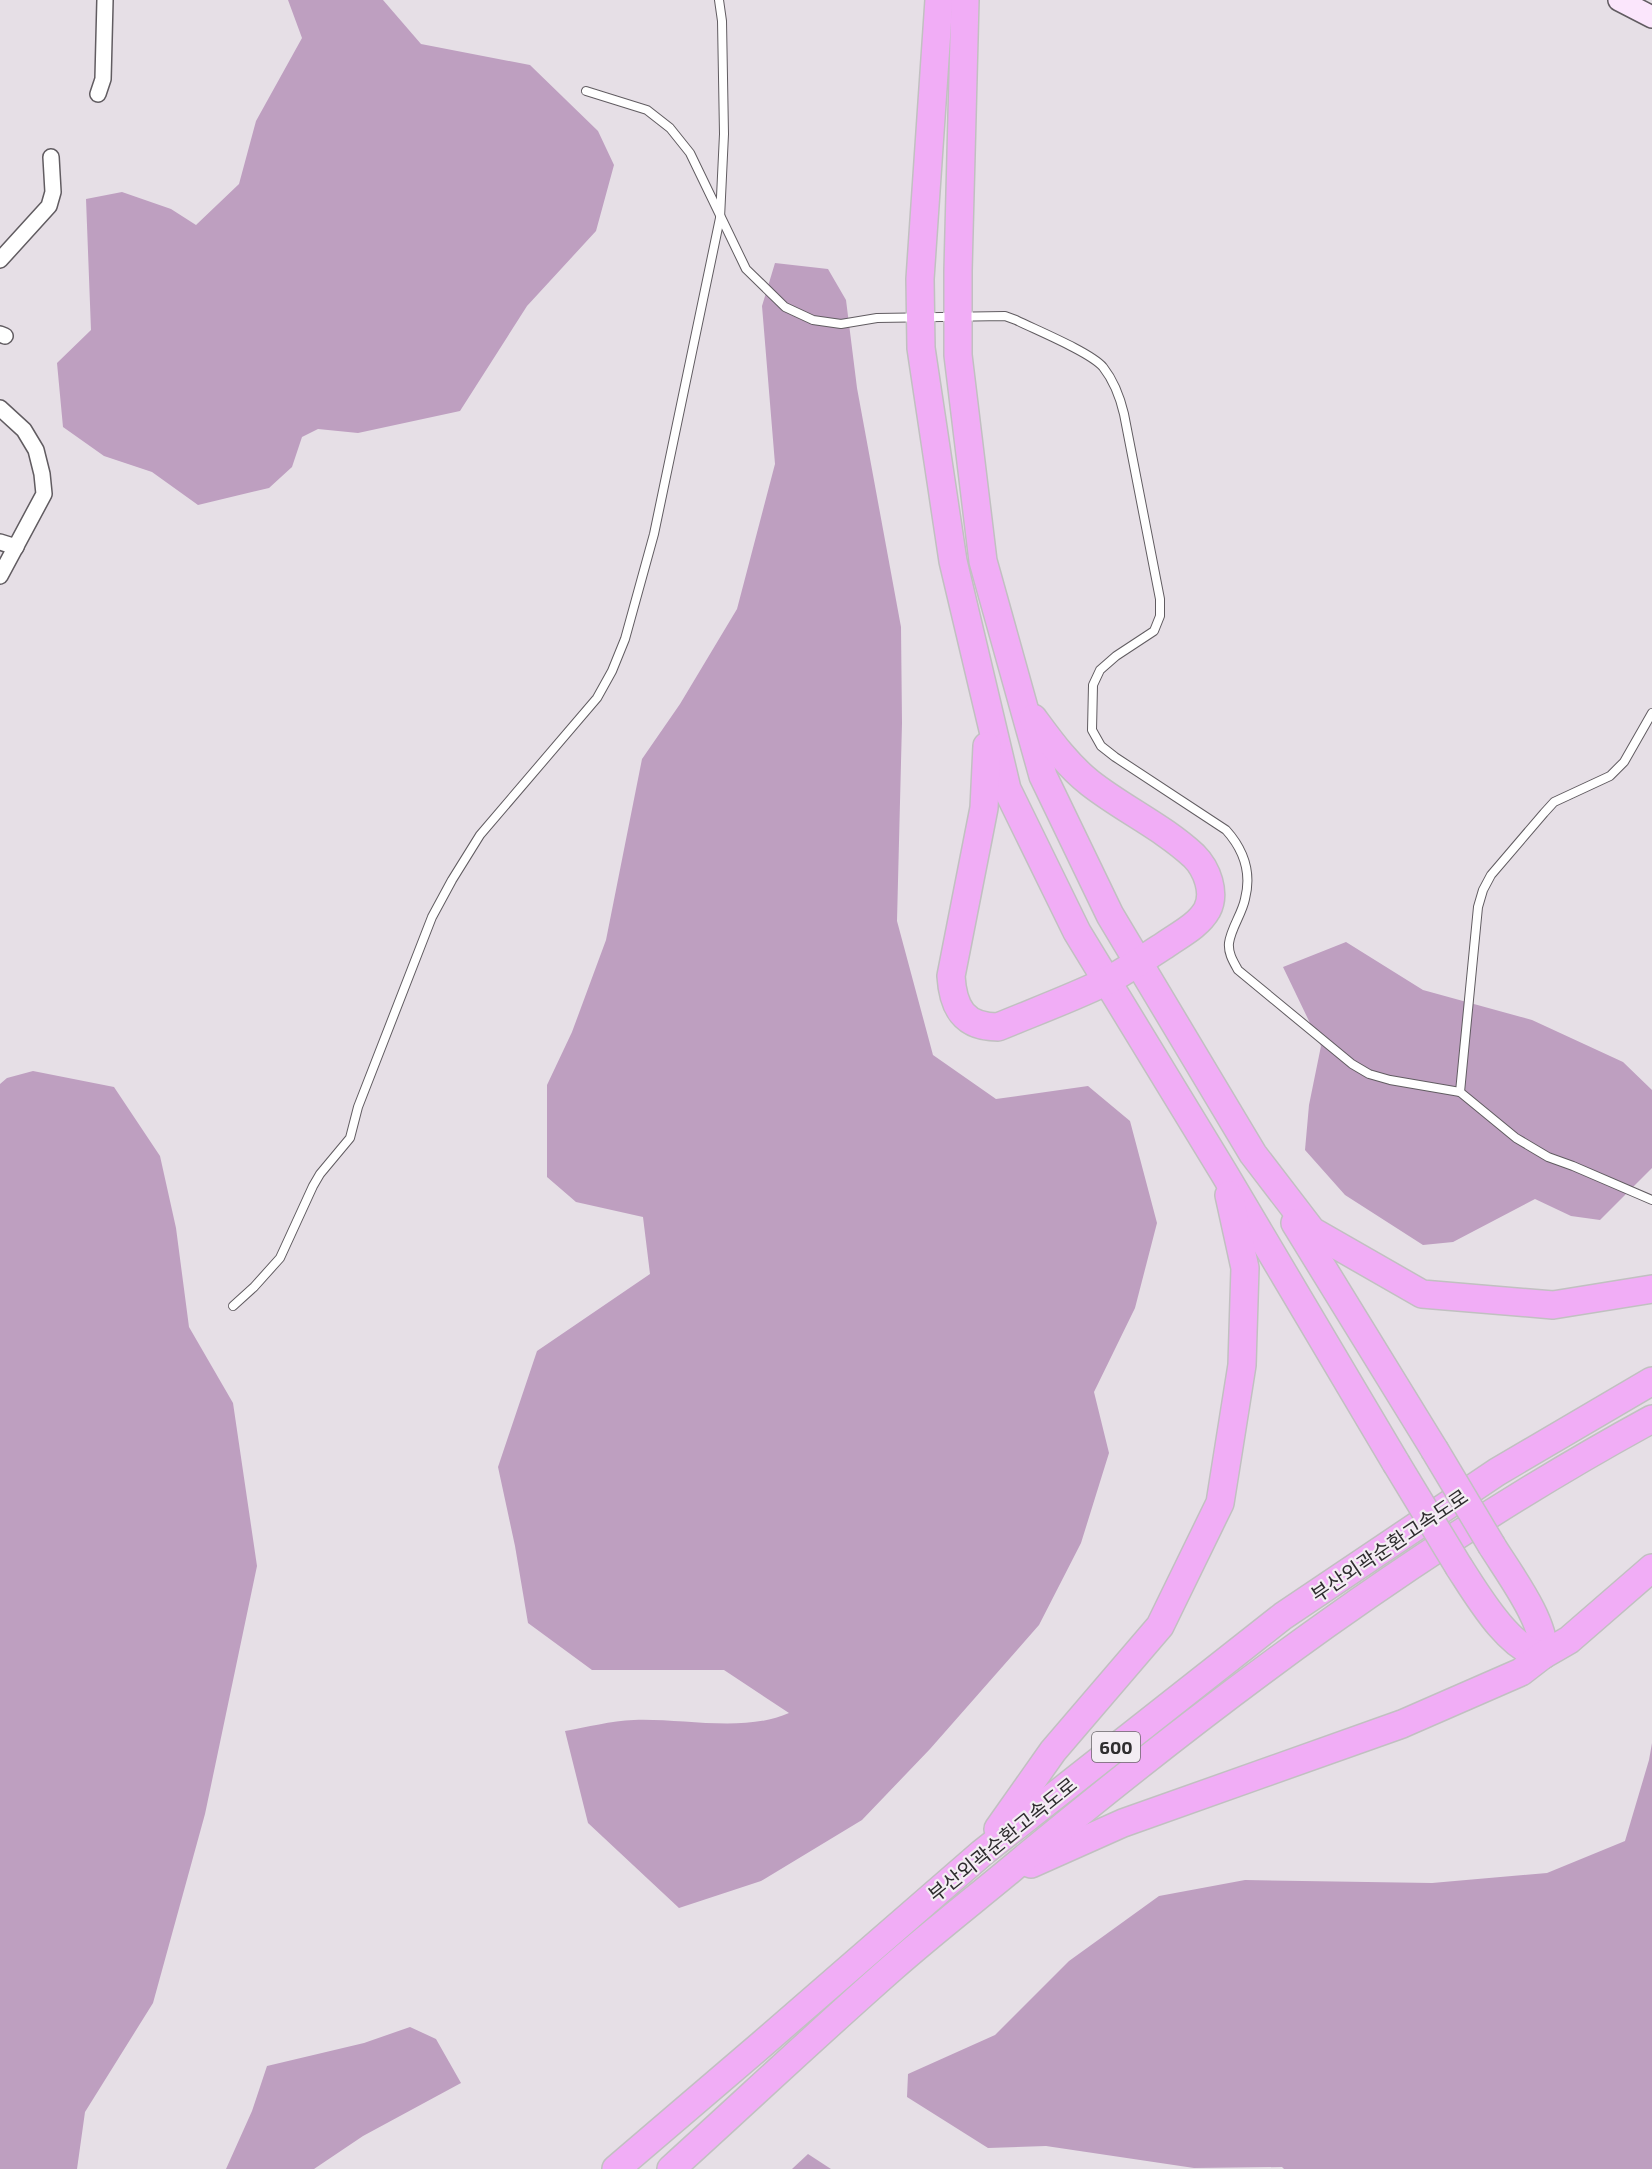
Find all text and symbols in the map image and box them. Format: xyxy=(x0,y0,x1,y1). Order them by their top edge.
street label: 부산외곽순환고속도로 xyxy=(1306,1484,1472,1606)
road number: 600 xyxy=(1092,1732,1140,1762)
street label: 부산외곽순환고속도로 xyxy=(923,1772,1081,1906)

